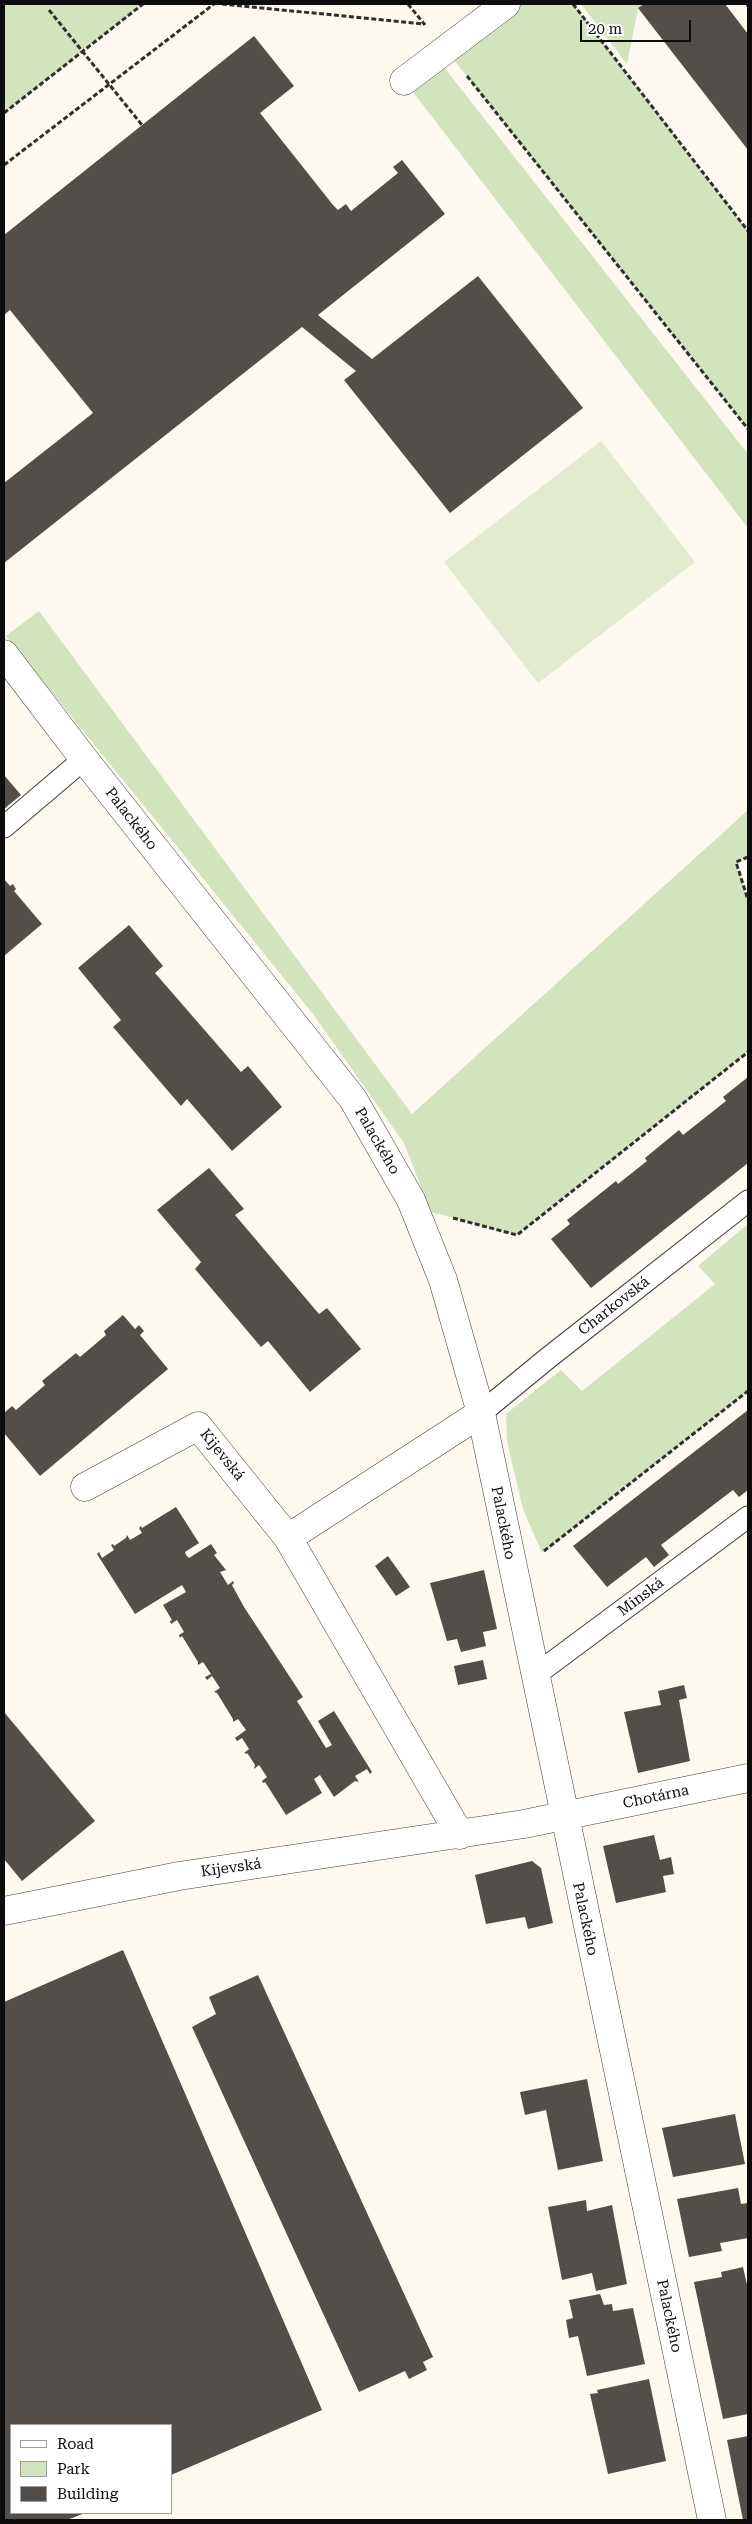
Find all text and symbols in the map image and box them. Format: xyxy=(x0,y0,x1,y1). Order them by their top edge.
scale bar xyxy=(582,10,693,42)
text: 20 m xyxy=(588,20,622,38)
street label: Palackého xyxy=(101,784,161,854)
street label: Palackého xyxy=(351,1104,403,1178)
street label: Charkovská xyxy=(575,1273,653,1339)
street label: Kijevská xyxy=(196,1426,248,1484)
street label: Palackého xyxy=(487,1485,519,1561)
street label: Minská xyxy=(614,1574,668,1620)
street label: Chotárna xyxy=(621,1781,691,1813)
street label: Kijevská xyxy=(200,1855,262,1881)
street label: Palackého xyxy=(568,1881,602,1957)
street label: Palackého xyxy=(652,2278,686,2354)
legend xyxy=(10,2424,172,2514)
text: Road xyxy=(57,2435,94,2453)
text: Park xyxy=(57,2460,90,2478)
text: Building xyxy=(57,2485,118,2503)

